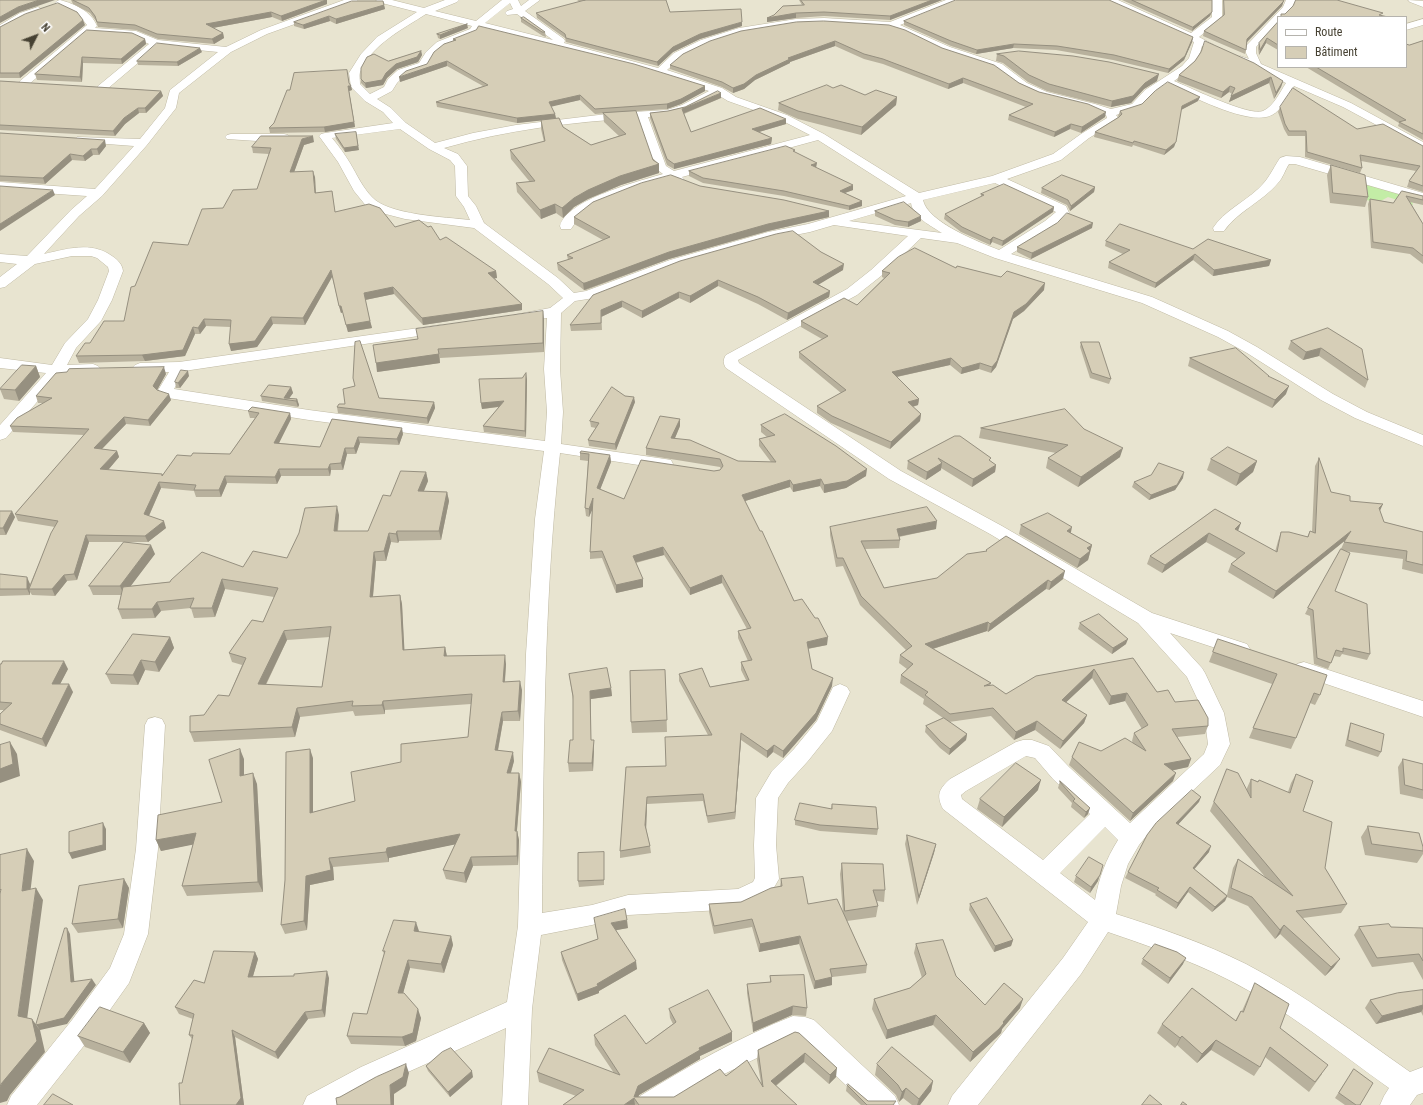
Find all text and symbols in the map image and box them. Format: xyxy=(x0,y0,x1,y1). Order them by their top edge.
north arrow xyxy=(16,16,56,56)
legend xyxy=(1277,16,1407,68)
text: N xyxy=(38,21,52,34)
text: Route xyxy=(1315,25,1342,39)
text: Bâtiment xyxy=(1315,45,1358,59)

